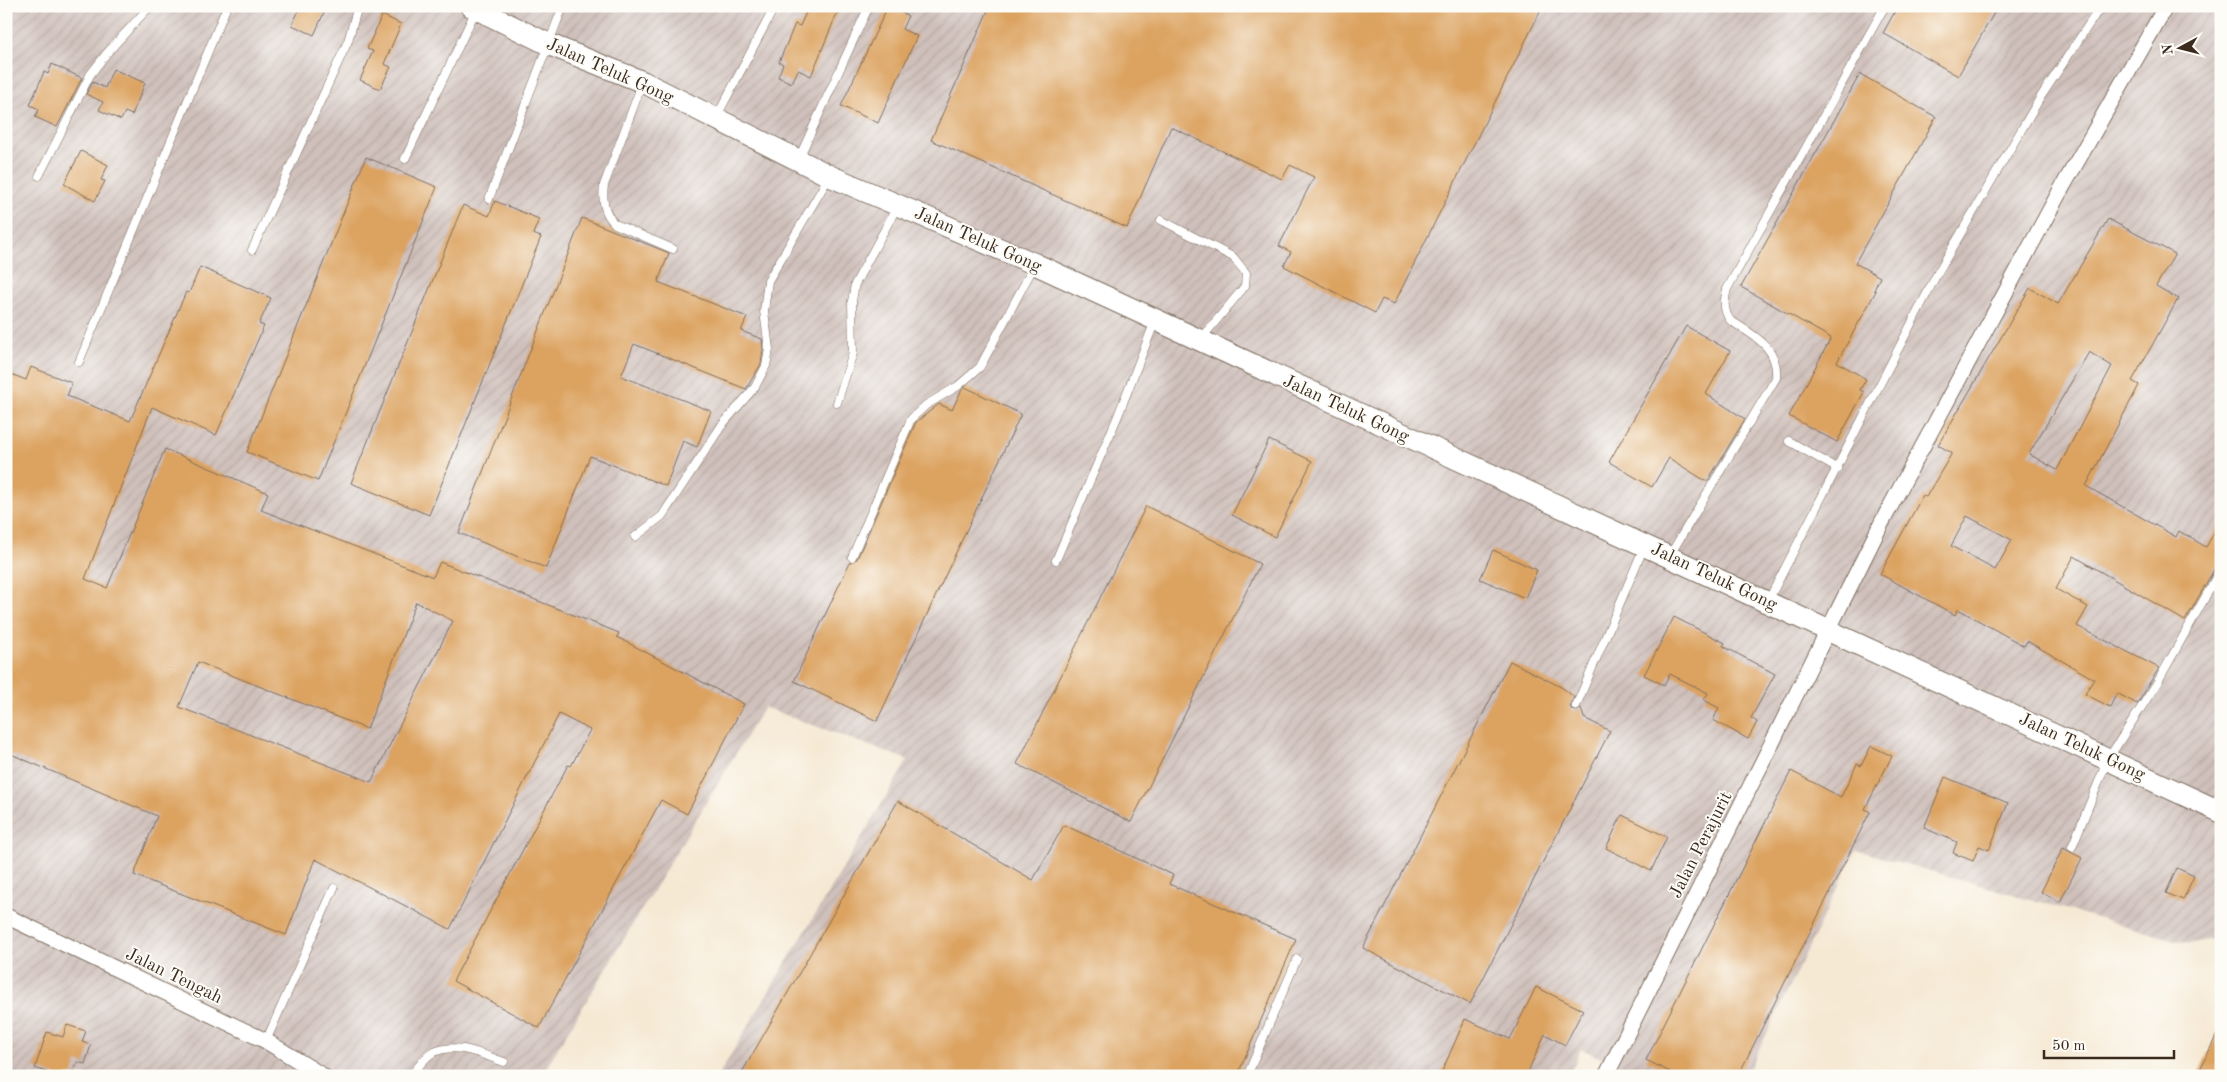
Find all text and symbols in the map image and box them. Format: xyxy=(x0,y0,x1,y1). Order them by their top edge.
north arrow xyxy=(2154,22,2204,72)
street label: Jalan Teluk Gong xyxy=(544,35,677,107)
text: N xyxy=(2160,43,2176,56)
street label: Jalan Teluk Gong xyxy=(912,204,1045,276)
street label: Jalan Teluk Gong xyxy=(1280,372,1412,446)
street label: Jalan Teluk Gong xyxy=(1648,540,1780,614)
street label: Jalan Teluk Gong xyxy=(2016,710,2148,784)
street label: Jalan Perajurit xyxy=(1666,789,1736,901)
street label: Jalan Tengah xyxy=(123,945,225,1007)
scale bar xyxy=(2044,1027,2174,1059)
text: 50 m xyxy=(2052,1039,2086,1054)

